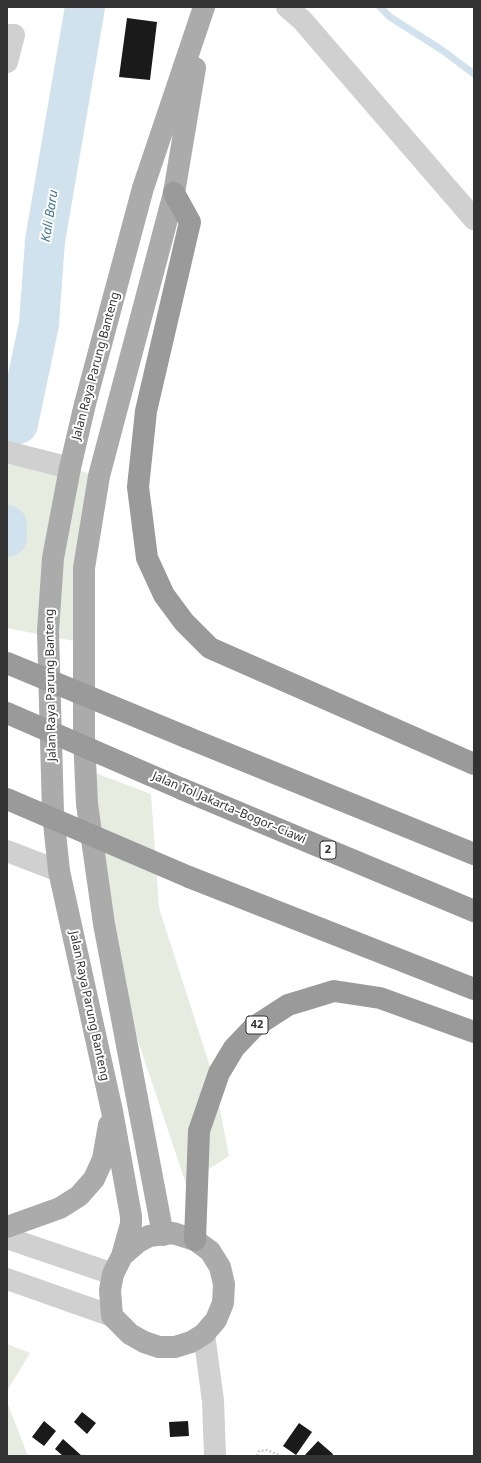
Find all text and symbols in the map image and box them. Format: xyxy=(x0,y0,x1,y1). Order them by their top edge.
water label: Kali Baru xyxy=(38,189,62,243)
street label: Jalan Raya Parung Banteng xyxy=(69,290,123,442)
street label: Jalan Raya Parung Banteng xyxy=(42,609,60,761)
street label: Jalan Tol Jakarta–Bogor–Ciawi xyxy=(150,769,308,847)
road number: 2 xyxy=(320,841,336,859)
street label: Jalan Raya Parung Banteng xyxy=(66,930,112,1082)
road number: 42 xyxy=(246,1016,268,1034)

